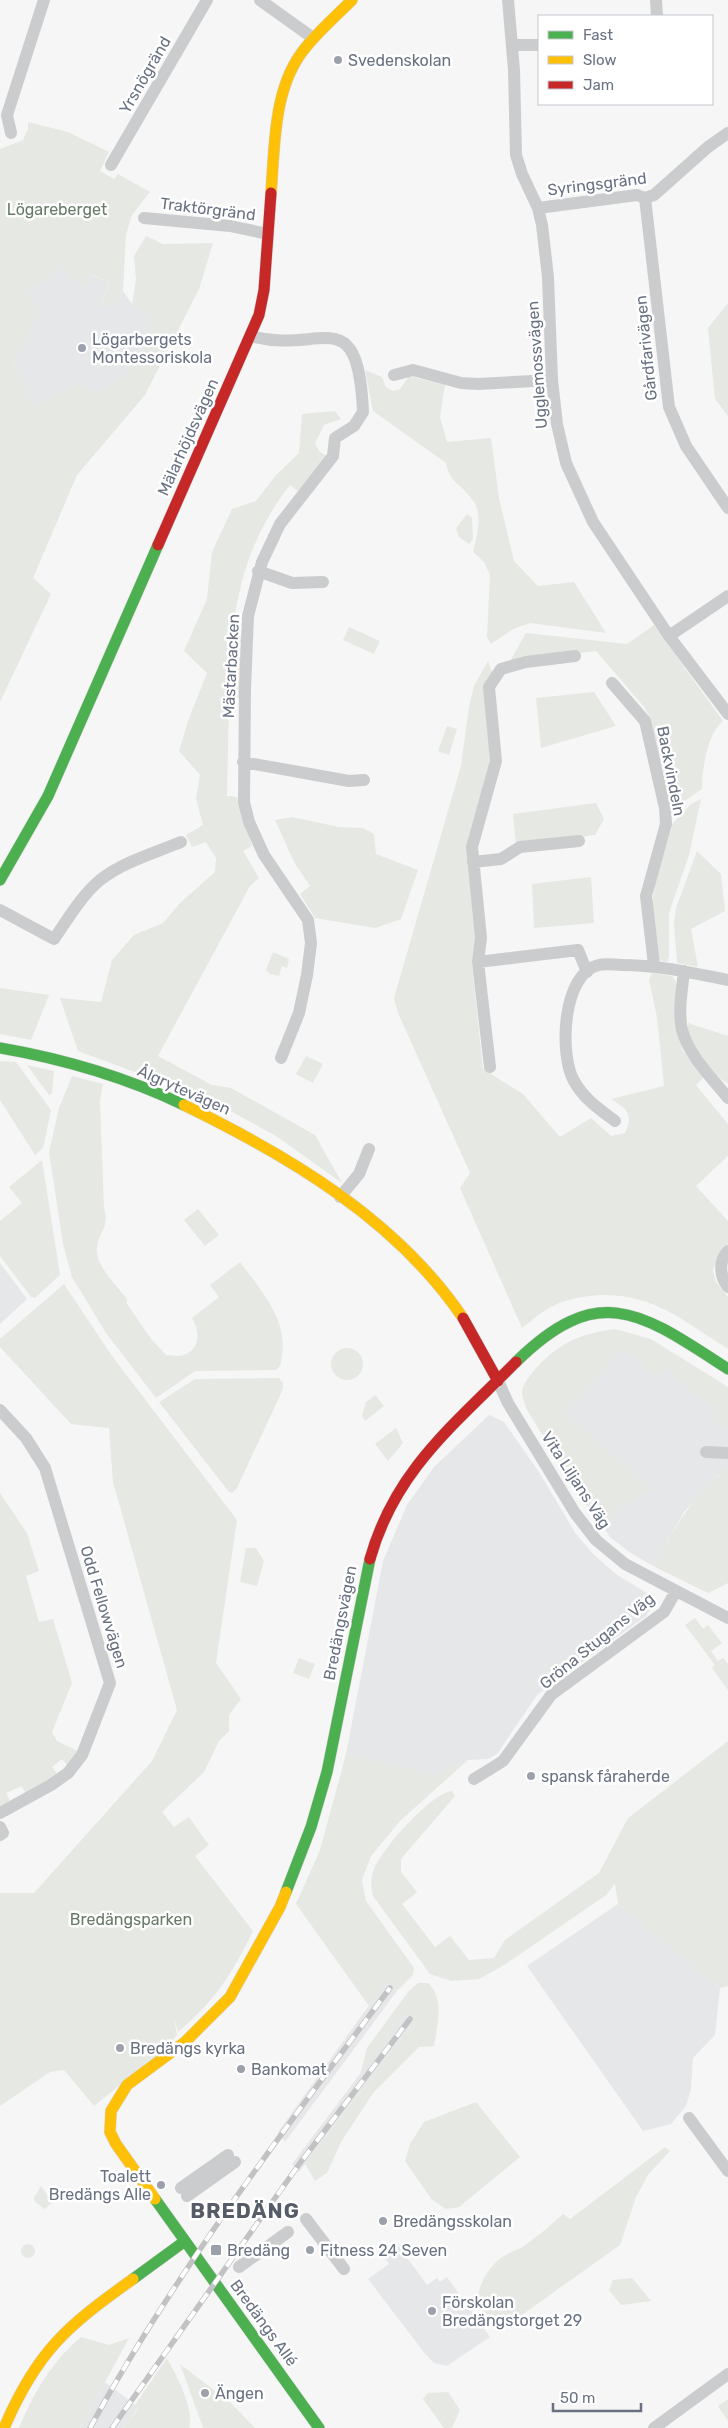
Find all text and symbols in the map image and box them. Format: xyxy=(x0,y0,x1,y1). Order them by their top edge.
legend xyxy=(538,15,713,105)
text: Fast xyxy=(583,26,613,44)
street label: Yrsnögränd xyxy=(115,33,175,117)
place label: Svedenskolan xyxy=(348,51,451,70)
text: Slow xyxy=(583,51,616,69)
marker: Svedenskolan xyxy=(332,54,344,66)
text: Jam xyxy=(583,76,614,94)
street label: Syringsgränd xyxy=(546,168,648,200)
street label: Traktörgränd xyxy=(159,194,257,224)
park label: Lögareberget xyxy=(7,200,107,219)
street label: Gårdfarivägen xyxy=(631,295,661,401)
street label: Ugglemossvägen xyxy=(523,300,551,430)
place label: Lögarbergets Montessoriskola xyxy=(92,330,212,367)
marker: Lögarbergets Montessoriskola xyxy=(76,342,88,354)
street label: Mälarhöjdsvägen xyxy=(154,375,222,499)
street label: Mästarbacken xyxy=(219,613,243,719)
street label: Backvindeln xyxy=(653,724,689,818)
street label: Ålgrytevägen xyxy=(135,1061,233,1119)
street label: Vita Liljans Väg xyxy=(537,1428,615,1532)
street label: Odd Fellowvägen xyxy=(76,1543,132,1671)
street label: Bredängsvägen xyxy=(320,1564,360,1682)
street label: Gröna Stugans Väg xyxy=(536,1589,658,1693)
place label: spansk fåraherde xyxy=(541,1767,670,1786)
marker: spansk fåraherde xyxy=(525,1770,537,1782)
park label: Bredängsparken xyxy=(70,1910,192,1929)
place label: Bredängs kyrka xyxy=(130,2039,245,2058)
marker: Bredängs kyrka xyxy=(114,2042,126,2054)
place label: Bankomat xyxy=(251,2060,327,2079)
marker: Bankomat xyxy=(235,2063,247,2075)
place label: Toalett Bredängs Alle xyxy=(49,2167,151,2204)
marker: Toalett Bredängs Alle xyxy=(155,2179,167,2191)
district label: BREDÄNG xyxy=(190,2198,300,2223)
place label: Bredängsskolan xyxy=(393,2212,512,2231)
marker: Bredängsskolan xyxy=(377,2215,389,2227)
place label: Bredäng xyxy=(227,2241,290,2260)
place label: Fitness 24 Seven xyxy=(320,2241,447,2260)
marker: Bredäng xyxy=(209,2243,223,2257)
marker: Fitness 24 Seven xyxy=(304,2244,316,2256)
street label: Bredängs Allé xyxy=(226,2276,302,2370)
place label: Förskolan Bredängstorget 29 xyxy=(442,2293,582,2330)
marker: Förskolan Bredängstorget 29 xyxy=(426,2305,438,2317)
scale bar xyxy=(553,2380,640,2412)
place label: Ängen xyxy=(215,2384,264,2403)
marker: Ängen xyxy=(199,2387,211,2399)
text: 50 m xyxy=(560,2389,595,2407)

